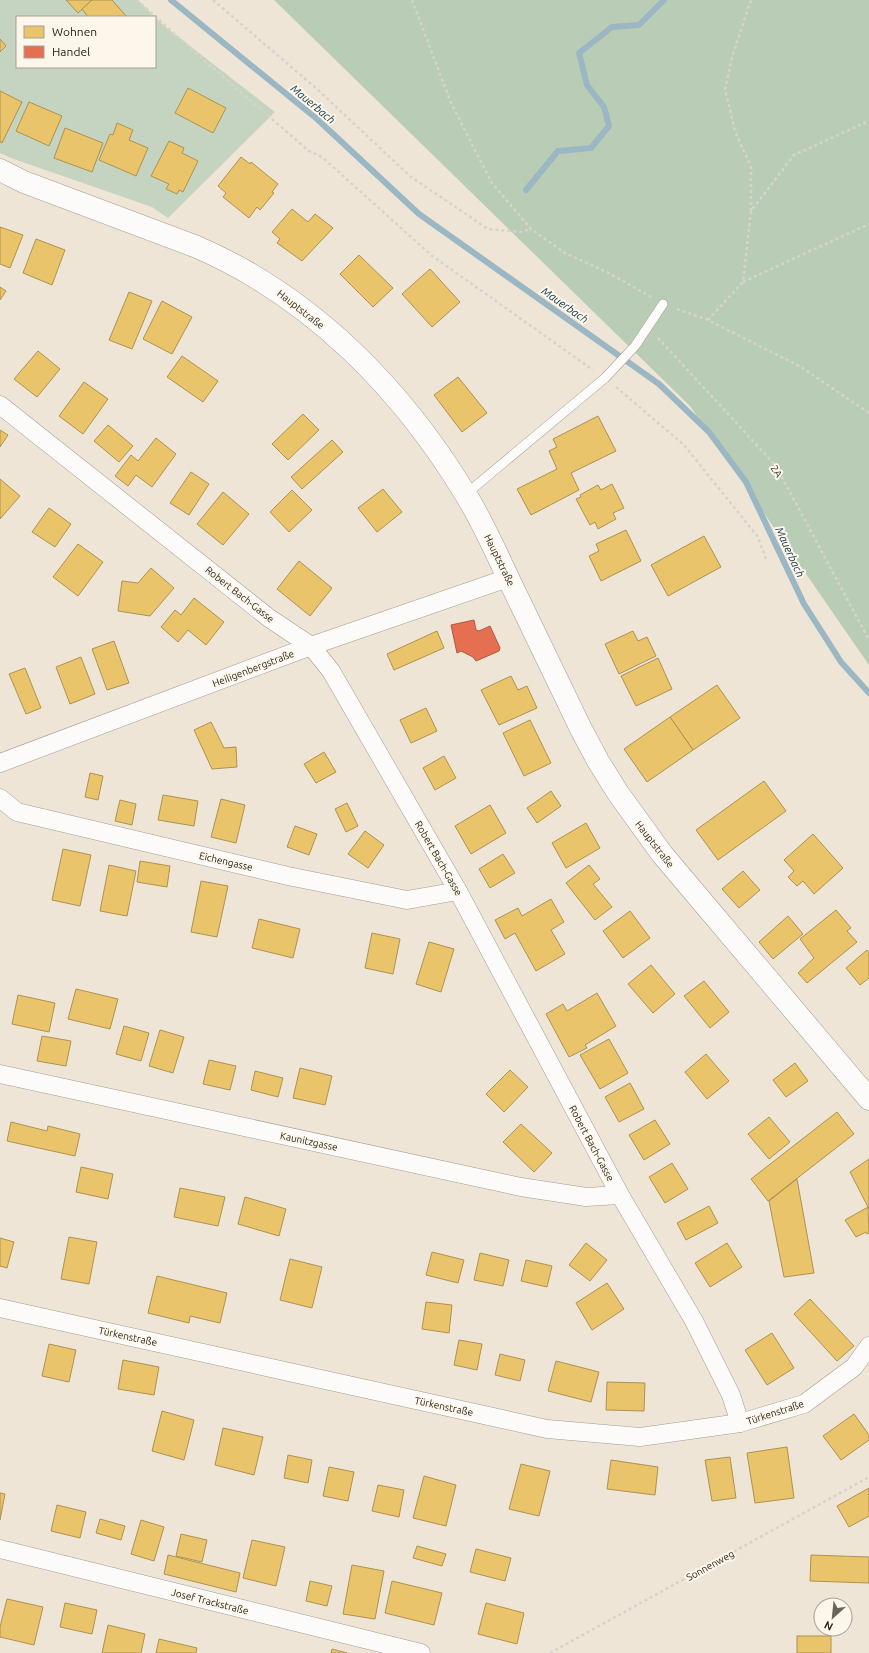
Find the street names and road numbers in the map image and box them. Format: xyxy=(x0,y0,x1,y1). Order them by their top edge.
street label: Hauptstraße xyxy=(275,288,326,331)
street label: 2A xyxy=(769,463,785,480)
street label: Hauptstraße xyxy=(482,532,517,588)
street label: Robert Bach-Gasse xyxy=(203,564,276,625)
street label: Heiligenbergstraße xyxy=(211,648,296,689)
street label: Robert Bach-Gasse xyxy=(413,819,464,897)
street label: Hauptstraße xyxy=(633,819,676,870)
street label: Eichengasse xyxy=(198,850,254,873)
street label: Robert Bach-Gasse xyxy=(567,1103,616,1183)
street label: Kaunitzgasse xyxy=(279,1130,339,1153)
street label: Türkenstraße xyxy=(98,1325,158,1348)
street label: Türkenstraße xyxy=(414,1395,474,1418)
street label: Türkenstraße xyxy=(745,1398,805,1427)
street label: Sonnenweg xyxy=(685,1548,736,1583)
street label: Josef Trackstraße xyxy=(170,1587,250,1616)

